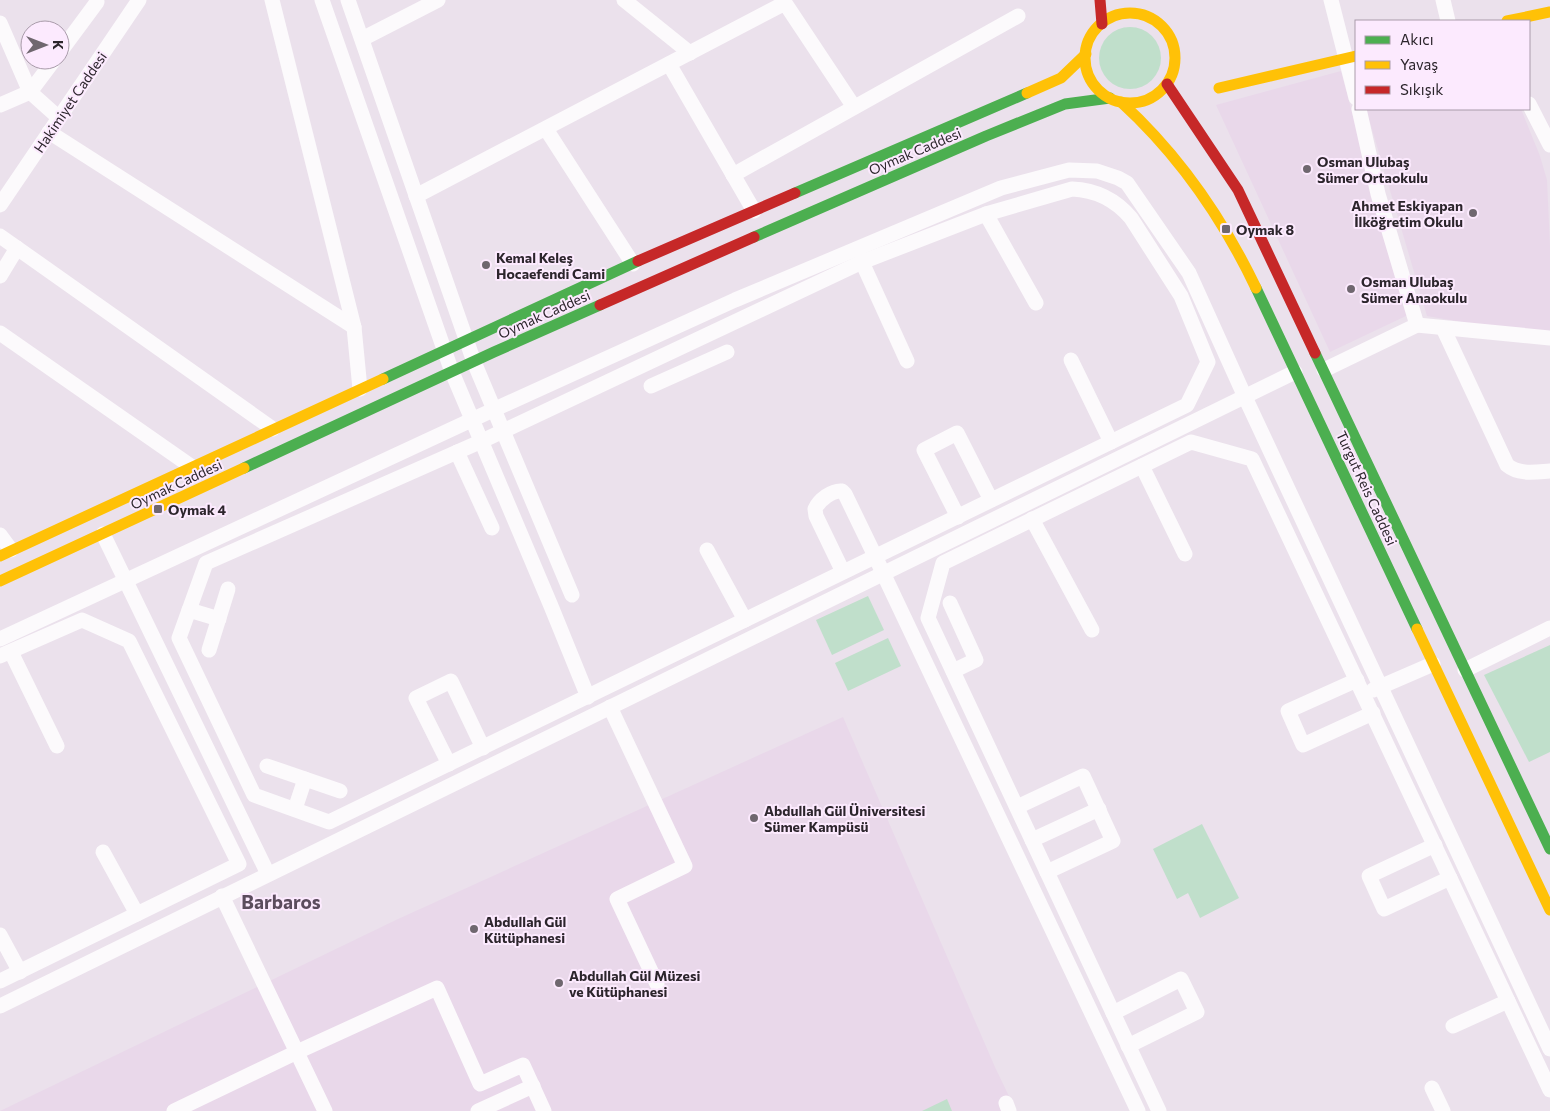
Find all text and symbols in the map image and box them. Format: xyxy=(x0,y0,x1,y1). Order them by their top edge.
north arrow xyxy=(20,20,70,70)
legend xyxy=(1355,20,1530,110)
text: Akıcı xyxy=(1400,30,1434,48)
text: K xyxy=(50,40,67,50)
street label: Hakimiyet Caddesi xyxy=(30,48,110,156)
text: Yavaş xyxy=(1400,55,1438,73)
text: Sıkışık xyxy=(1400,80,1443,98)
street label: Oymak Caddesi xyxy=(866,124,964,178)
place label: Osman Ulubaş Sümer Ortaokulu xyxy=(1317,153,1428,186)
marker: Osman Ulubaş Sümer Ortaokulu xyxy=(1301,163,1313,175)
place label: Ahmet Eskiyapan İlköğretim Okulu xyxy=(1351,197,1463,230)
marker: Ahmet Eskiyapan İlköğretim Okulu xyxy=(1467,207,1479,219)
place label: Oymak 8 xyxy=(1236,221,1294,238)
marker: Oymak 8 xyxy=(1220,223,1232,235)
place label: Kemal Keleş Hocaefendi Cami xyxy=(496,249,605,282)
marker: Kemal Keleş Hocaefendi Cami xyxy=(480,259,492,271)
place label: Osman Ulubaş Sümer Anaokulu xyxy=(1361,273,1467,306)
marker: Osman Ulubaş Sümer Anaokulu xyxy=(1345,283,1357,295)
street label: Oymak Caddesi xyxy=(495,286,593,342)
street label: Turgut Reis Caddesi xyxy=(1333,428,1401,548)
street label: Oymak Caddesi xyxy=(128,455,224,513)
place label: Oymak 4 xyxy=(168,501,226,518)
marker: Oymak 4 xyxy=(152,503,164,515)
place label: Abdullah Gül Üniversitesi Sümer Kampüsü xyxy=(764,802,926,835)
marker: Abdullah Gül Üniversitesi Sümer Kampüsü xyxy=(748,812,760,824)
district label: Barbaros xyxy=(241,890,321,913)
place label: Abdullah Gül Kütüphanesi xyxy=(484,913,566,946)
marker: Abdullah Gül Kütüphanesi xyxy=(468,923,480,935)
place label: Abdullah Gül Müzesi ve Kütüphanesi xyxy=(569,967,700,1000)
marker: Abdullah Gül Müzesi ve Kütüphanesi xyxy=(553,977,565,989)

